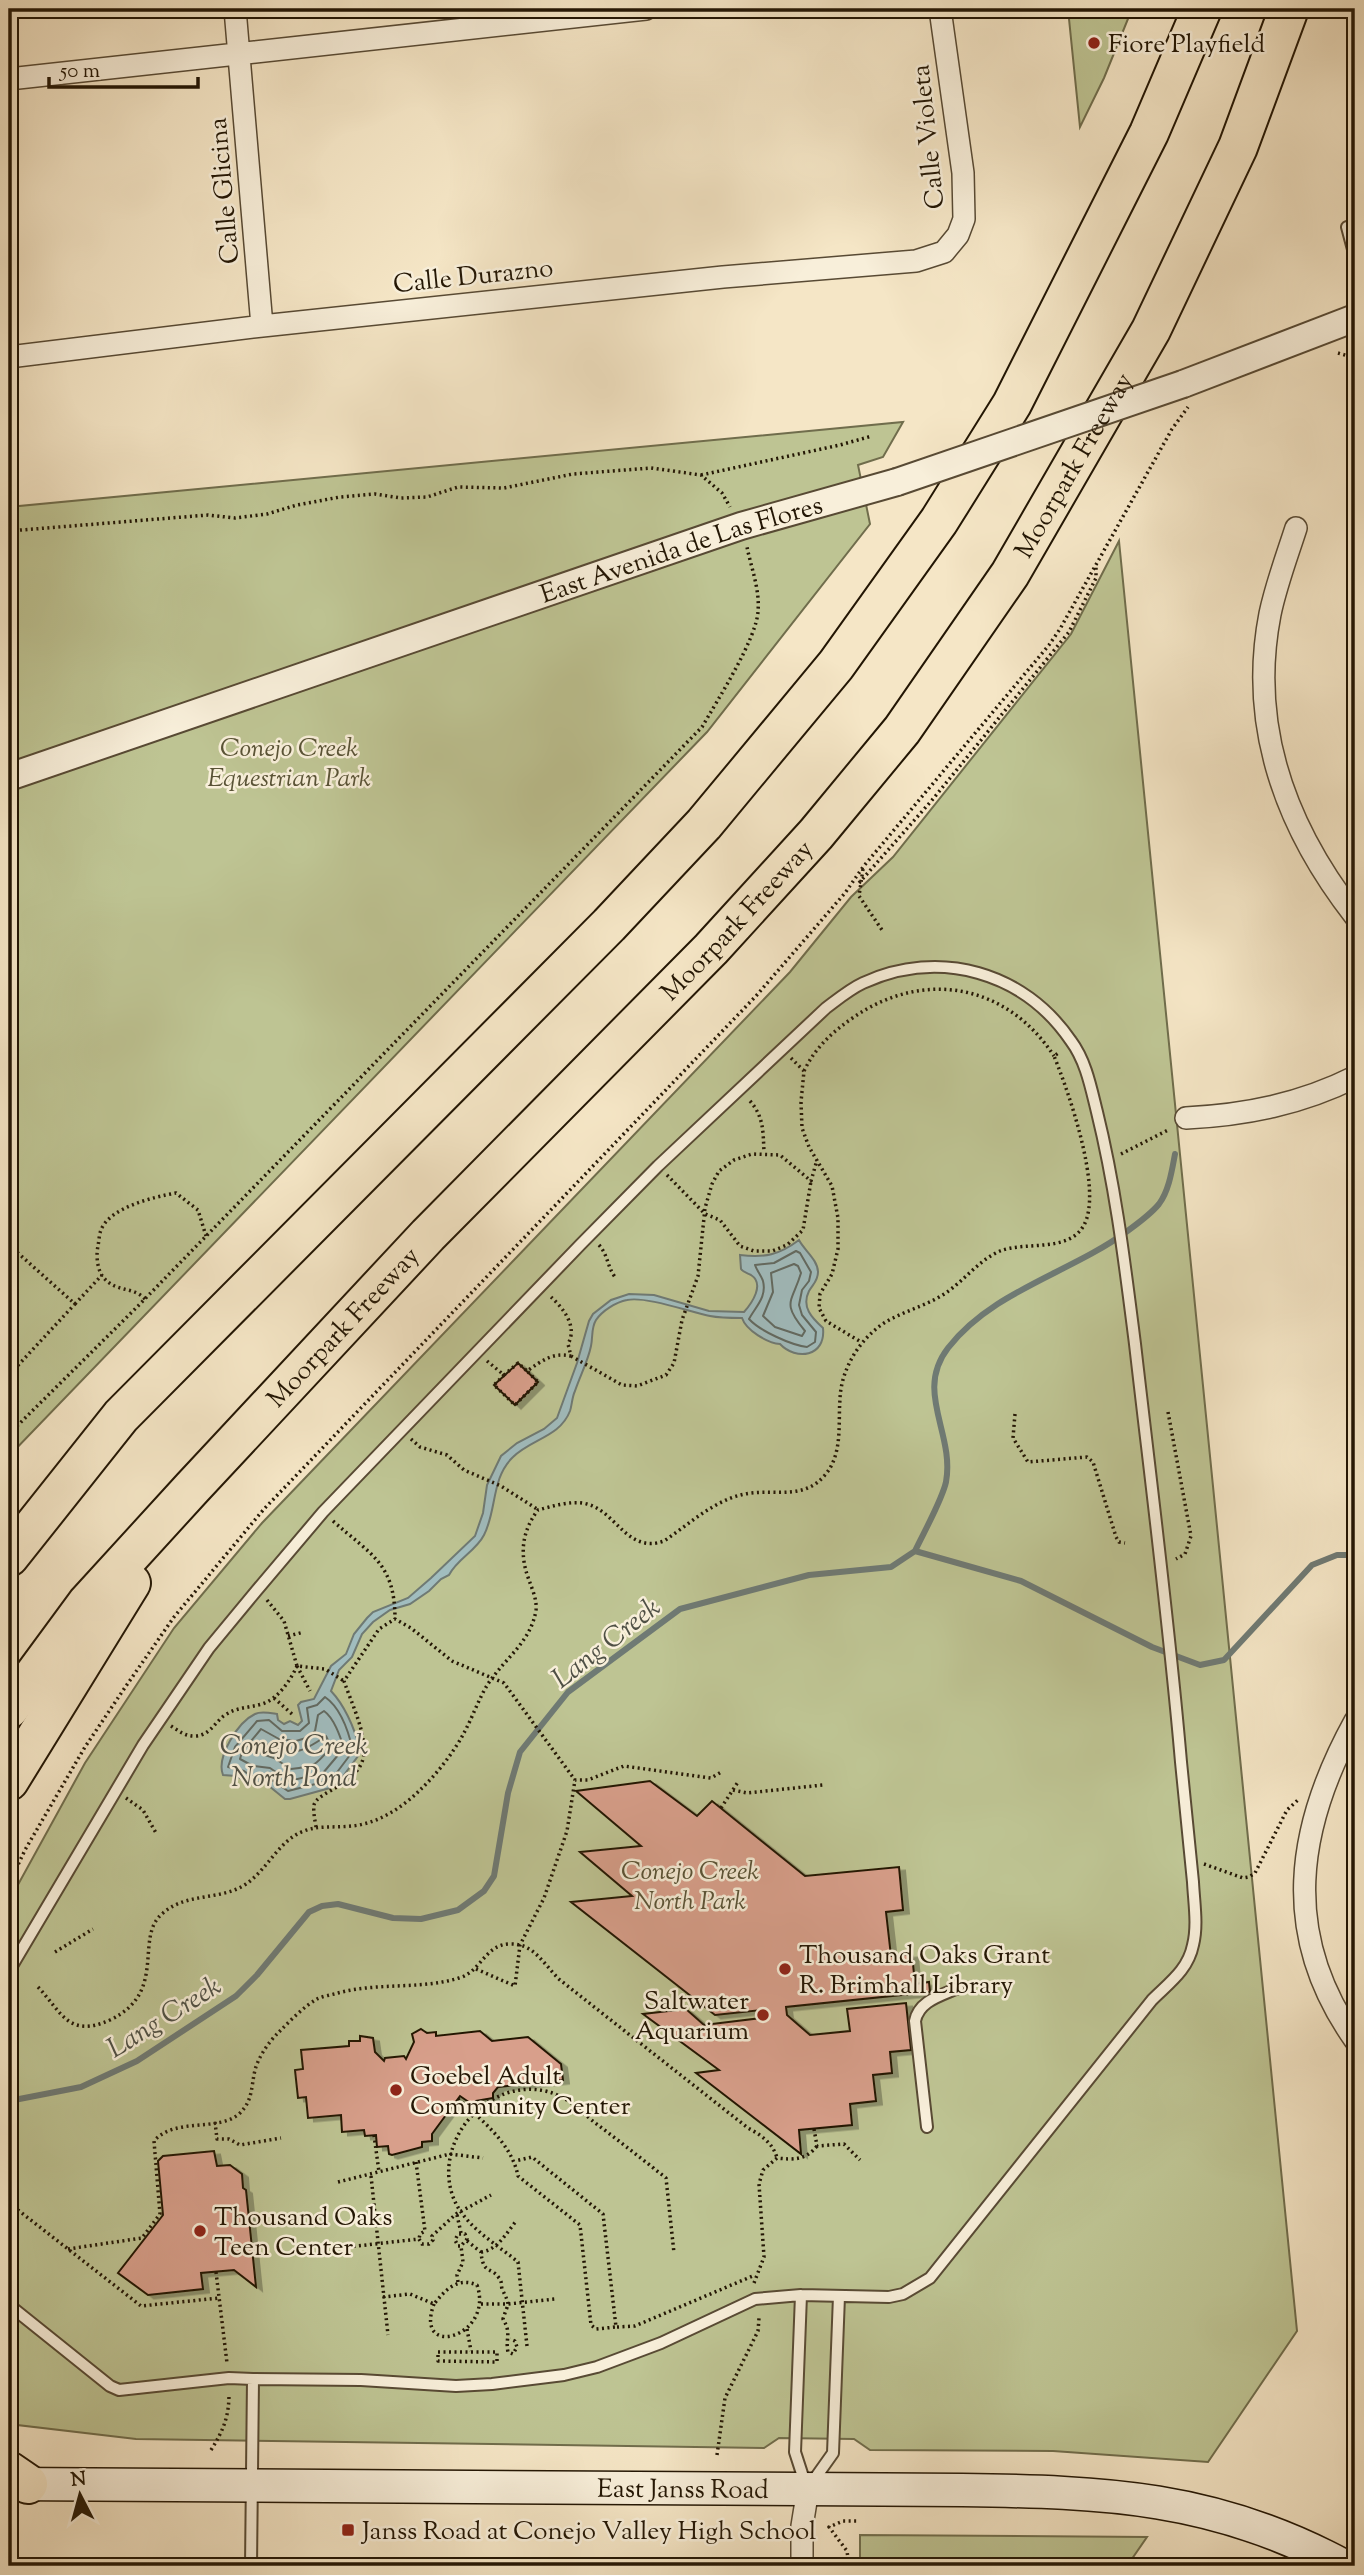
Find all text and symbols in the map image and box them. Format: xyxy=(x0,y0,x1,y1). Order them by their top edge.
place label: Fiore Playfield xyxy=(1108,27,1265,64)
marker: Fiore Playfield xyxy=(1086,35,1102,51)
scale bar xyxy=(49,46,198,90)
text: 50 m xyxy=(59,57,100,87)
street label: Calle Violeta xyxy=(904,63,955,211)
street label: Calle Glicina xyxy=(201,116,250,265)
street label: Calle Durazno xyxy=(391,251,555,304)
street label: Moorpark Freeway xyxy=(1007,367,1143,566)
street label: East Avenida de Las Flores xyxy=(536,488,827,614)
park label: Conejo Creek Equestrian Park xyxy=(207,731,371,798)
street label: Moorpark Freeway xyxy=(653,833,823,1011)
street label: Moorpark Freeway xyxy=(260,1239,429,1417)
water label: Lang Creek xyxy=(544,1589,670,1700)
water label: Conejo Creek North Pond xyxy=(220,1727,369,1799)
park label: Conejo Creek North Park xyxy=(621,1854,759,1921)
place label: Thousand Oaks Grant R. Brimhall Library xyxy=(799,1938,1050,2005)
marker: Thousand Oaks Grant R. Brimhall Library xyxy=(777,1961,793,1977)
water label: Lang Creek xyxy=(100,1967,230,2069)
place label: Saltwater Aquarium xyxy=(635,1984,749,2051)
marker: Saltwater Aquarium xyxy=(755,2007,771,2023)
place label: Goebel Adult Community Center xyxy=(410,2059,631,2126)
marker: Goebel Adult Community Center xyxy=(388,2082,404,2098)
place label: Thousand Oaks Teen Center xyxy=(214,2200,393,2267)
marker: Thousand Oaks Teen Center xyxy=(192,2223,208,2239)
north arrow xyxy=(46,2460,116,2530)
text: N xyxy=(70,2466,87,2495)
street label: East Janss Road xyxy=(597,2472,769,2510)
place label: Janss Road at Conejo Valley High School xyxy=(360,2514,816,2551)
marker: Janss Road at Conejo Valley High School xyxy=(340,2522,356,2538)

